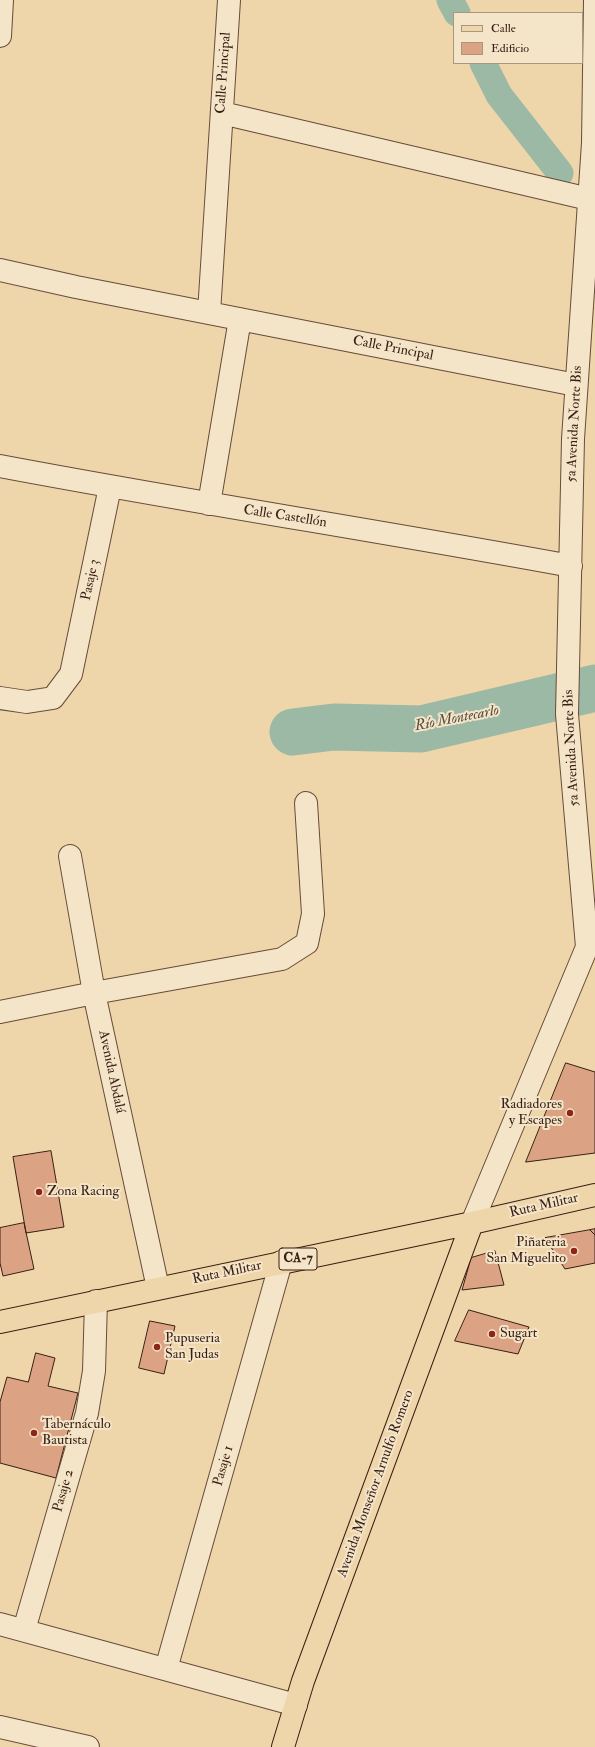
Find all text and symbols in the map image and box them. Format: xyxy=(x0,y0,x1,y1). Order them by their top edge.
legend xyxy=(453,12,583,64)
text: Calle xyxy=(491,21,516,36)
street label: Calle Principal xyxy=(213,32,235,114)
text: Edificio xyxy=(491,41,529,56)
street label: Calle Principal xyxy=(351,333,435,365)
street label: 5a Avenida Norte Bis xyxy=(564,365,586,483)
street label: Calle Castellón xyxy=(242,502,328,532)
street label: Pasaje 3 xyxy=(78,558,104,602)
street label: 5a Avenida Norte Bis xyxy=(561,689,583,807)
water label: Río Montecarlo xyxy=(414,702,500,736)
street label: Avenida Abdalá xyxy=(94,1029,128,1115)
place label: Radiadores y Escapes xyxy=(500,1097,562,1130)
marker: Radiadores y Escapes xyxy=(565,1108,575,1118)
place label: Zona Racing xyxy=(47,1184,119,1200)
marker: Zona Racing xyxy=(34,1187,44,1197)
street label: Ruta Militar xyxy=(508,1190,580,1222)
place label: Piñateria San Miguelito xyxy=(486,1235,566,1268)
marker: Piñateria San Miguelito xyxy=(569,1246,579,1256)
road number: CA-7 xyxy=(279,1248,317,1270)
street label: Ruta Militar xyxy=(191,1257,263,1289)
place label: Sugart xyxy=(500,1326,537,1342)
marker: Sugart xyxy=(487,1329,497,1339)
place label: Pupuseria San Judas xyxy=(165,1331,220,1364)
marker: Pupuseria San Judas xyxy=(152,1342,162,1352)
street label: Avenida Monseñor Arnulfo Romero xyxy=(334,1388,418,1580)
place label: Tabernáculo Bautista xyxy=(42,1417,111,1450)
marker: Tabernáculo Bautista xyxy=(29,1428,39,1438)
street label: Pasaje 1 xyxy=(210,1444,238,1488)
street label: Pasaje 2 xyxy=(50,1468,78,1514)

